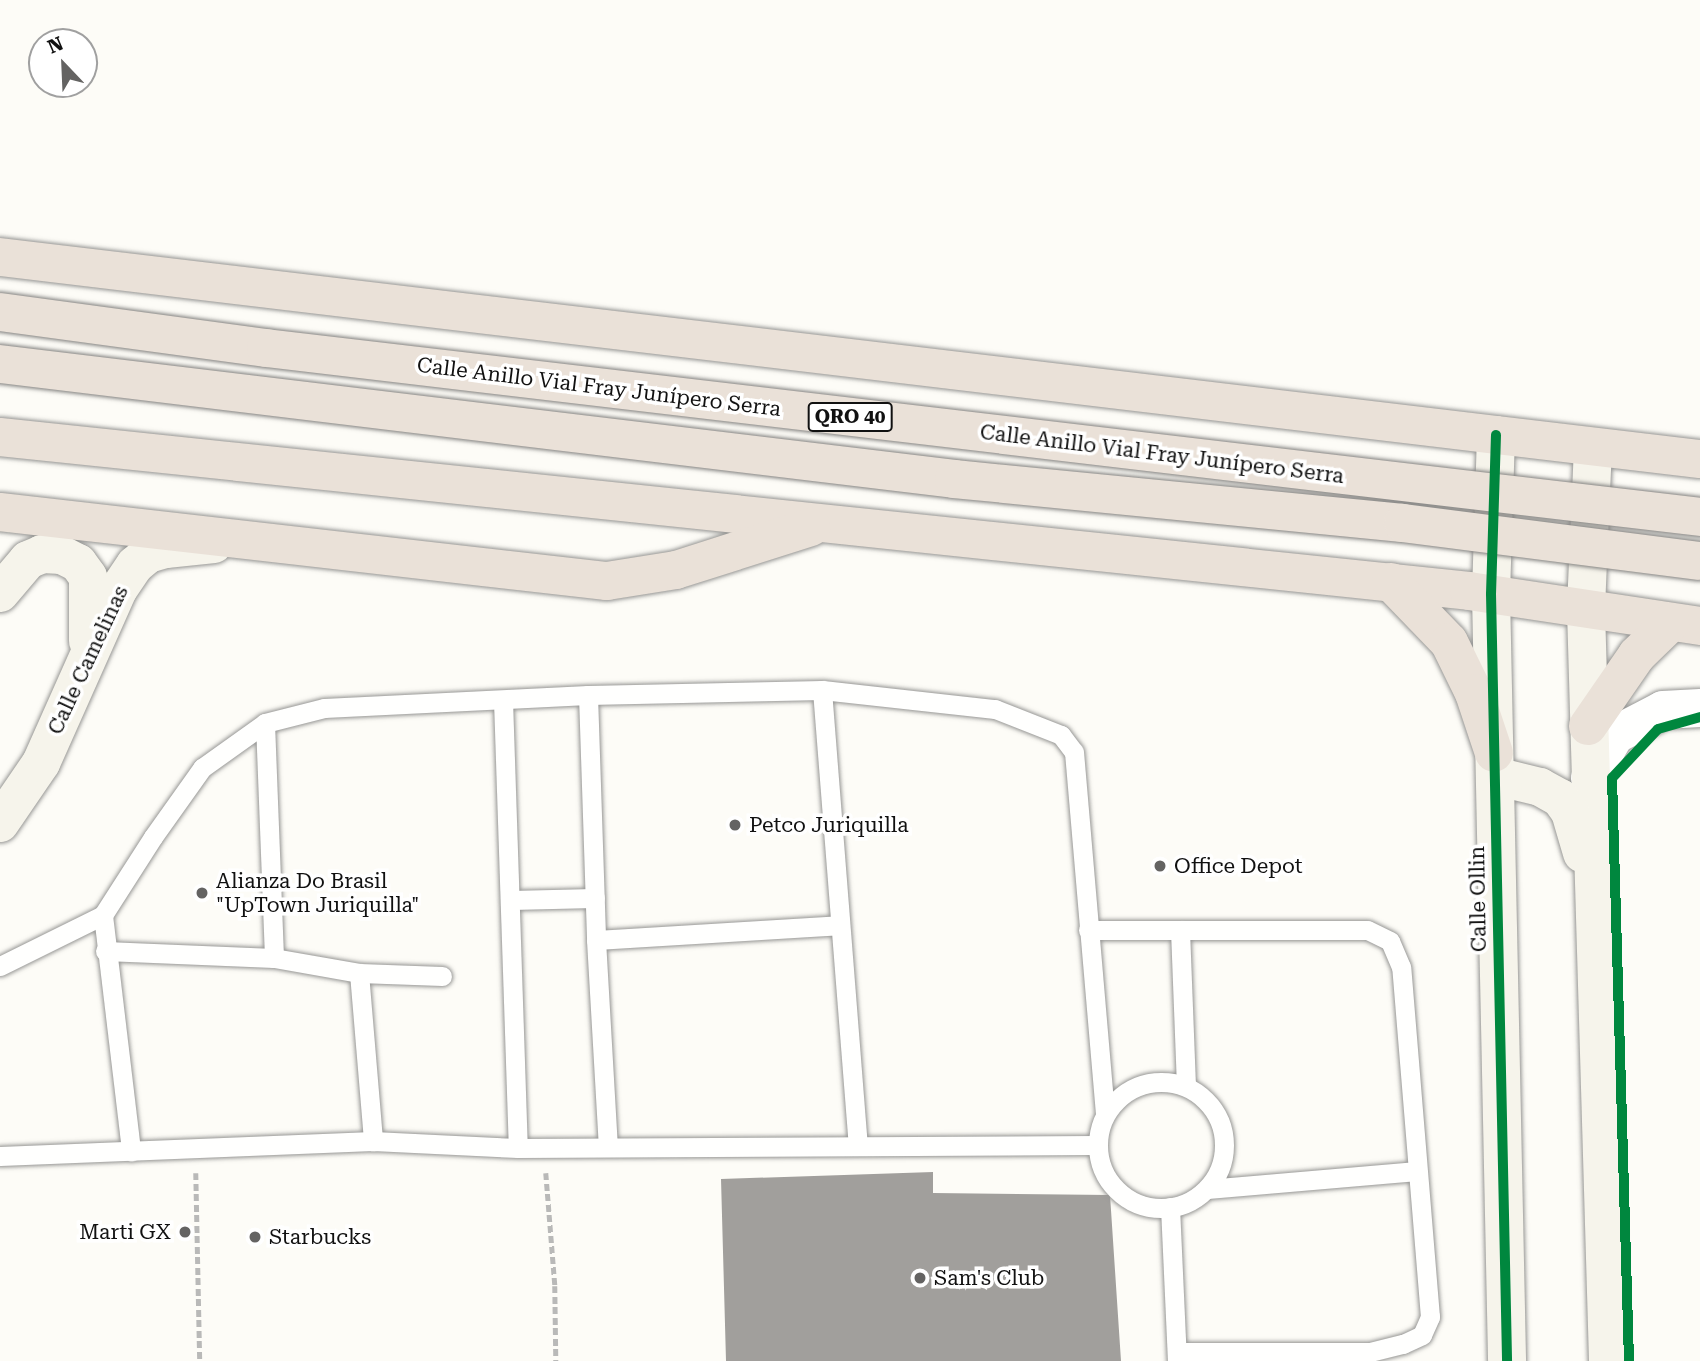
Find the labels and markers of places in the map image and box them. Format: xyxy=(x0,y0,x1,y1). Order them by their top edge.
place label: Petco Juriquilla xyxy=(749,812,909,838)
marker: Petco Juriquilla xyxy=(727,817,743,833)
place label: Office Depot xyxy=(1174,853,1303,879)
marker: Office Depot xyxy=(1152,858,1168,874)
place label: Alianza Do Brasil "UpTown Juriquilla" xyxy=(216,868,419,918)
marker: Alianza Do Brasil "UpTown Juriquilla" xyxy=(194,885,210,901)
place label: Marti GX xyxy=(79,1219,171,1245)
marker: Marti GX xyxy=(177,1224,193,1240)
place label: Starbucks xyxy=(269,1224,371,1250)
marker: Starbucks xyxy=(247,1229,263,1245)
place label: Sam's Club xyxy=(934,1265,1044,1291)
marker: Sam's Club xyxy=(912,1270,928,1286)

